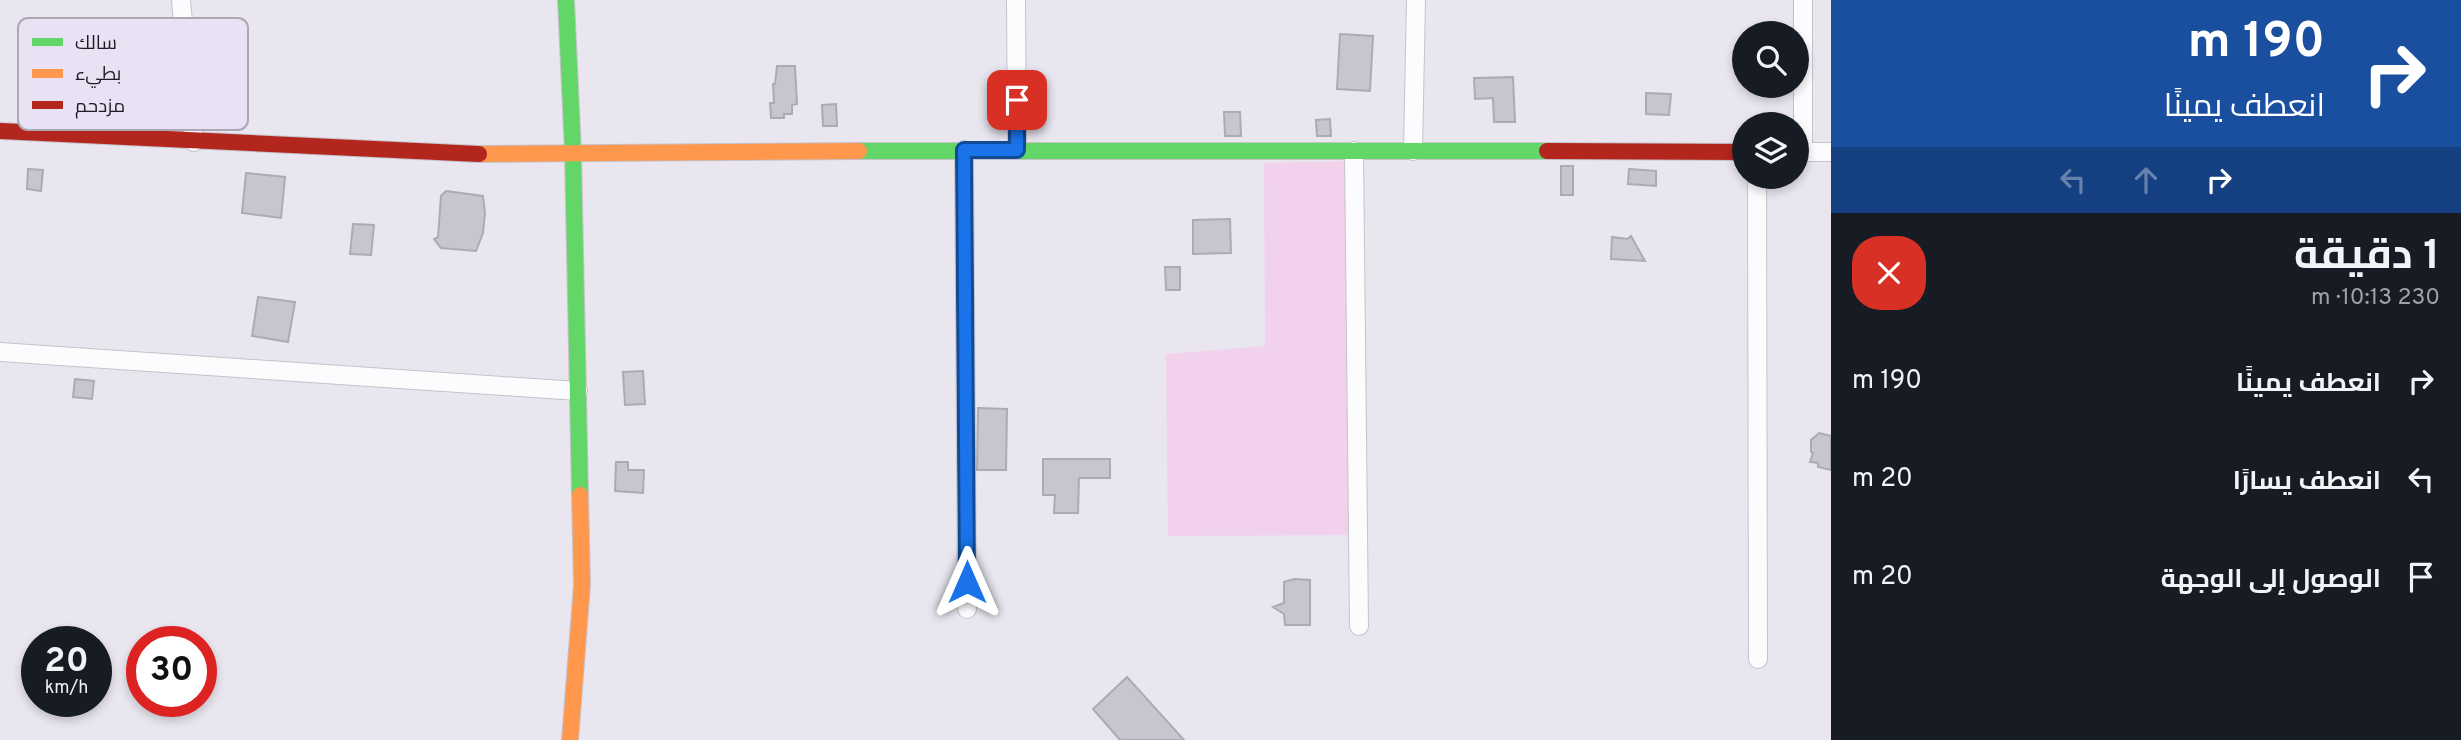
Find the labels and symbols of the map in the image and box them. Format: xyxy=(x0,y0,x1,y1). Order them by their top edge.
legend xyxy=(18,18,248,130)
text: سالك xyxy=(75,32,117,56)
text: بطيء xyxy=(75,63,121,88)
pin xyxy=(987,70,1047,130)
text: مزدحم xyxy=(75,95,125,119)
position arrow xyxy=(930,545,1004,619)
speed limit sign: 30 xyxy=(126,626,217,717)

